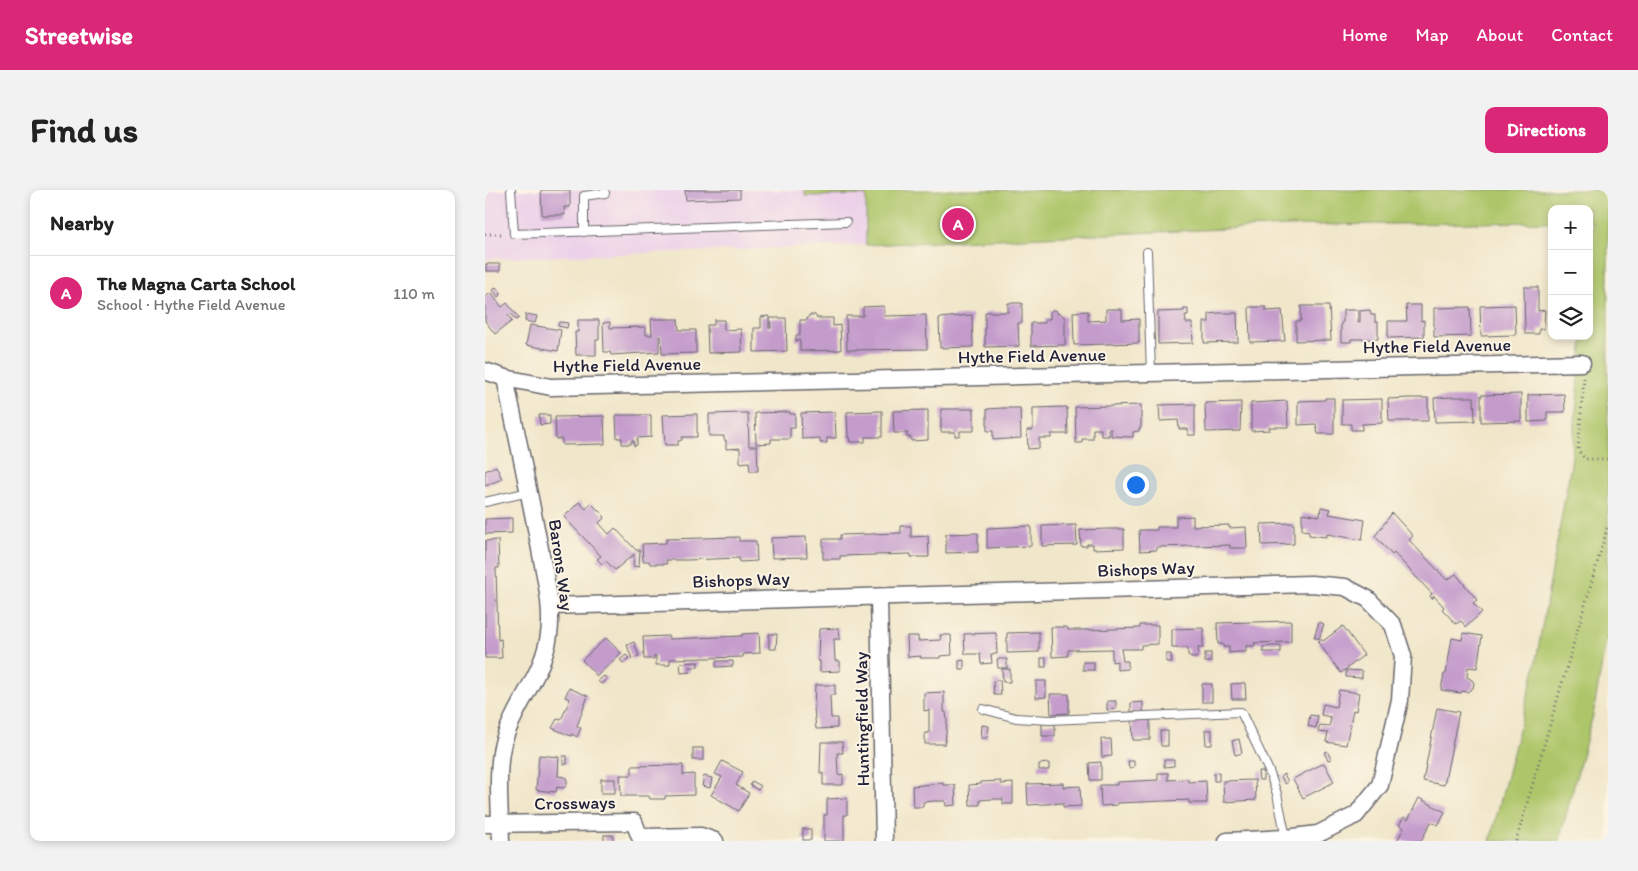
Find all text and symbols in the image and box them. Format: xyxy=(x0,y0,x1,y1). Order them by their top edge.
text: Streetwise xyxy=(25,21,133,50)
text: Home xyxy=(1342,24,1388,46)
text: Map xyxy=(1416,24,1449,46)
text: About xyxy=(1477,24,1523,46)
text: Contact xyxy=(1551,24,1613,46)
button: Directions xyxy=(1485,107,1608,153)
text: Find us xyxy=(30,109,138,151)
pin: A xyxy=(942,205,974,243)
map controls xyxy=(1548,205,1593,340)
button: + xyxy=(1548,205,1593,250)
text: Nearby xyxy=(50,210,114,235)
button: − xyxy=(1548,250,1593,295)
text: The Magna Carta School xyxy=(97,272,295,295)
text: A xyxy=(61,284,71,303)
text: 110 m xyxy=(393,284,435,303)
text: School · Hythe Field Avenue xyxy=(97,295,285,314)
button: layers xyxy=(1548,295,1593,340)
street label: Hythe Field Avenue xyxy=(1363,334,1511,358)
street label: Hythe Field Avenue xyxy=(958,344,1106,368)
street label: Hythe Field Avenue xyxy=(553,353,701,377)
your location xyxy=(1123,472,1149,498)
street label: Barons Way xyxy=(544,518,578,613)
street label: Bishops Way xyxy=(1097,556,1196,582)
street label: Bishops Way xyxy=(692,567,791,593)
street label: Huntingfield Way xyxy=(850,651,874,787)
street label: Crossways xyxy=(534,791,616,815)

